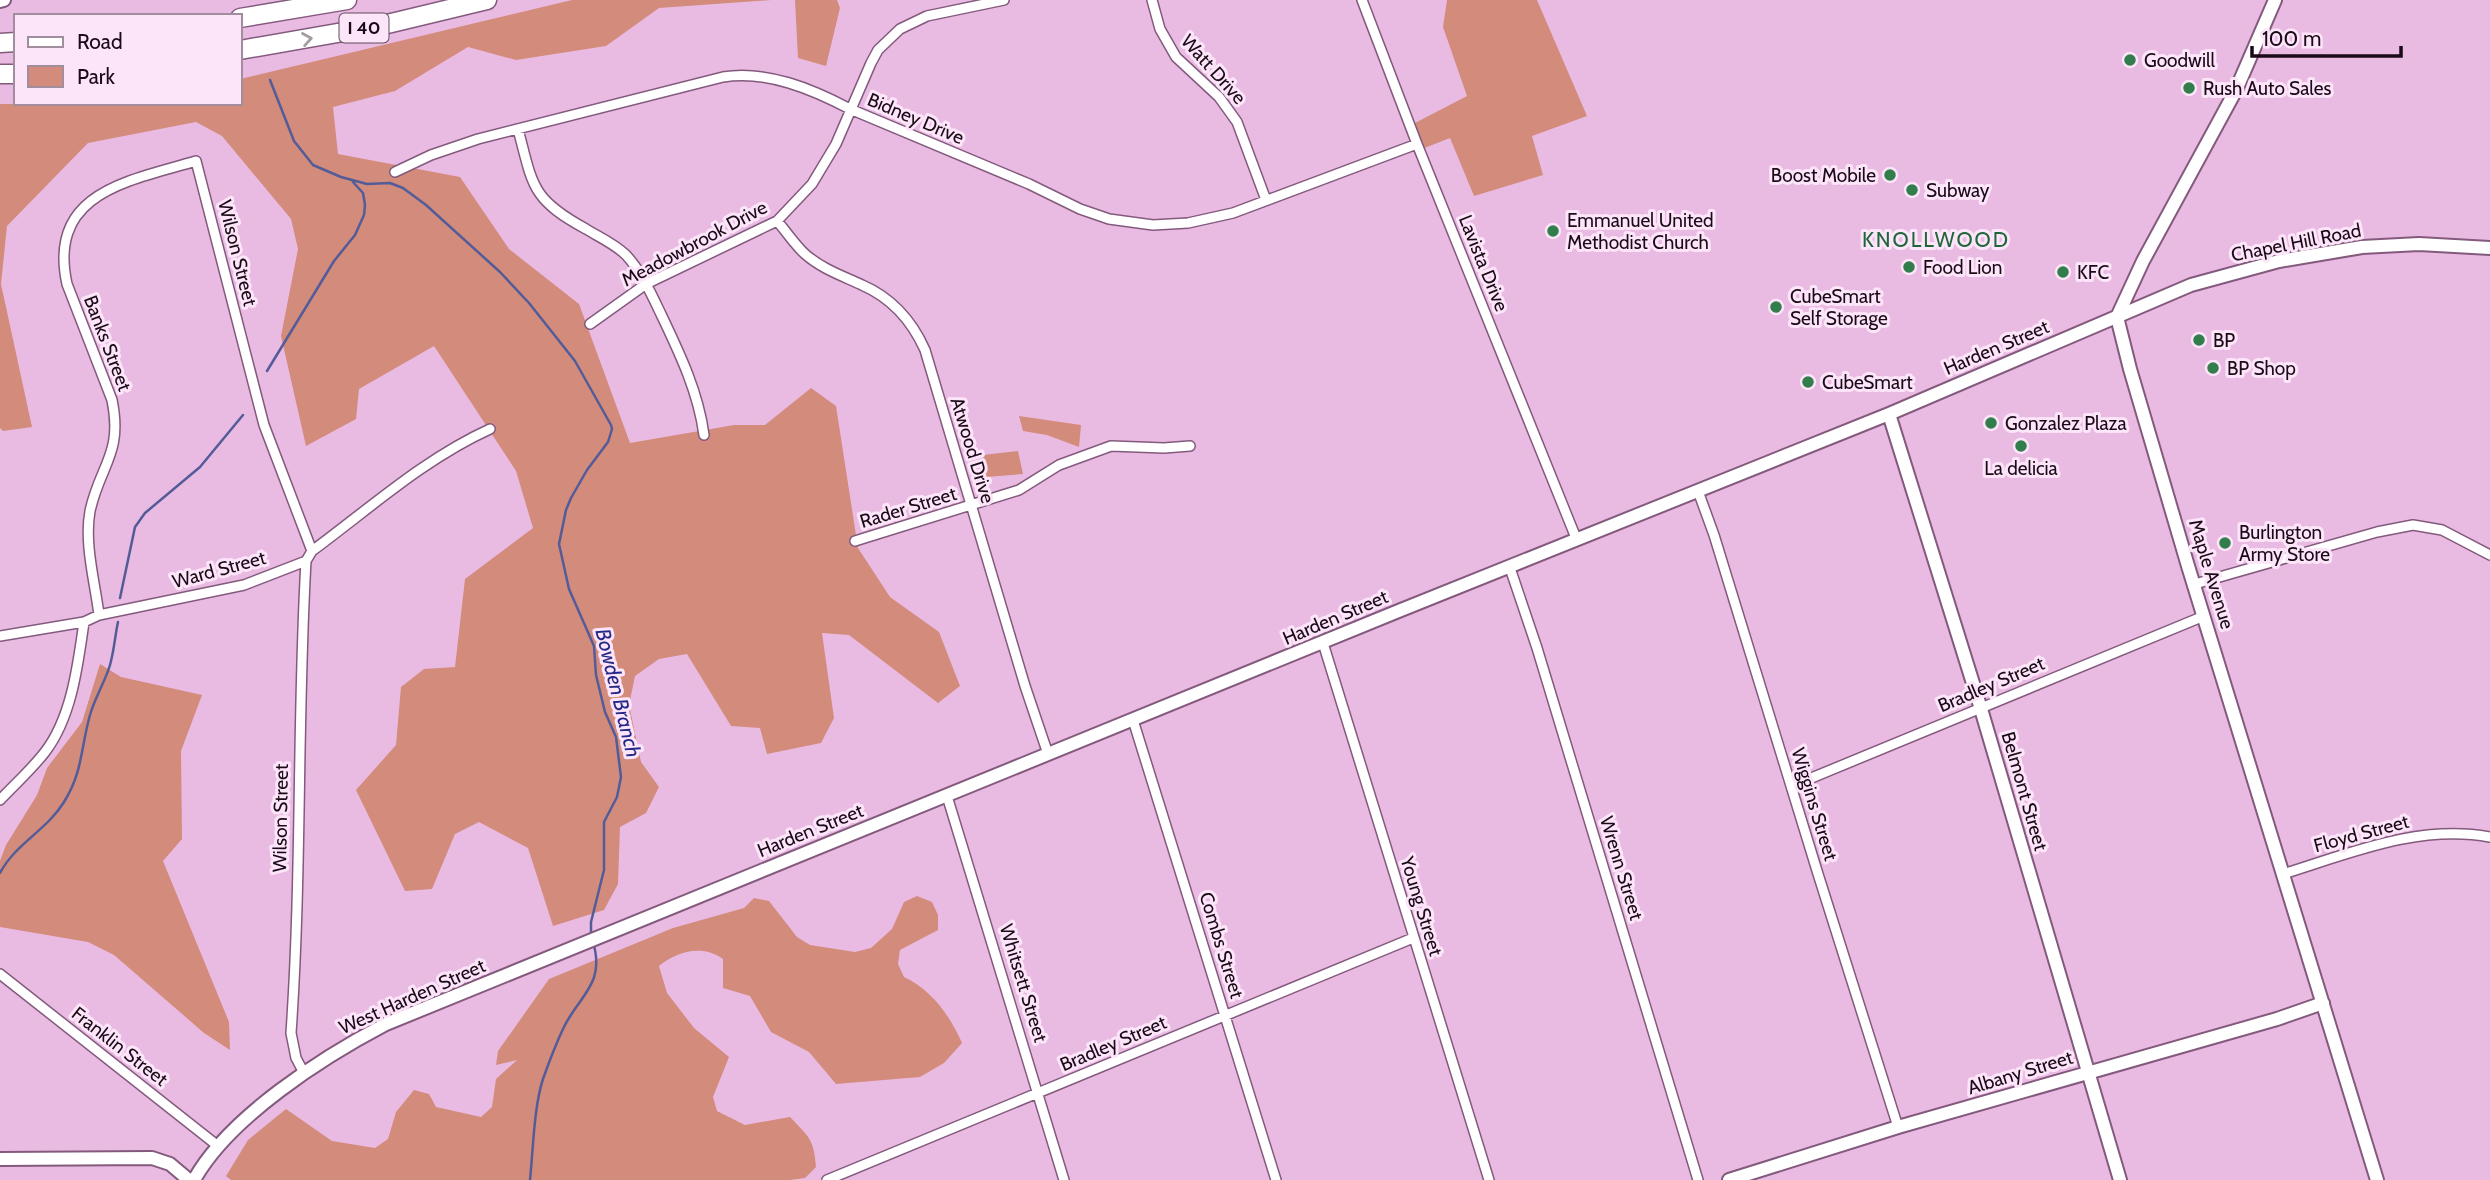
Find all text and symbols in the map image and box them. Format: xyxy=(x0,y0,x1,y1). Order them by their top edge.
road number: I 40 xyxy=(340,13,388,42)
legend xyxy=(14,14,242,105)
scale bar xyxy=(2252,14,2401,58)
text: 100 m xyxy=(2262,26,2321,51)
text: Road xyxy=(77,29,123,54)
street label: Watt Drive xyxy=(1176,30,1251,109)
one-way arrow xyxy=(301,32,313,47)
place label: Goodwill xyxy=(2144,49,2215,72)
marker: Goodwill xyxy=(2122,52,2138,68)
text: Park xyxy=(77,64,115,89)
place label: Rush Auto Sales xyxy=(2203,77,2331,100)
marker: Rush Auto Sales xyxy=(2181,80,2197,96)
street label: Bidney Drive xyxy=(864,88,968,149)
place label: Boost Mobile xyxy=(1771,164,1876,187)
marker: Boost Mobile xyxy=(1882,167,1898,183)
place label: Subway xyxy=(1926,179,1990,202)
marker: Subway xyxy=(1904,182,1920,198)
street label: Meadowbrook Drive xyxy=(618,195,771,291)
street label: Wilson Street xyxy=(213,198,262,309)
place label: Emmanuel United Methodist Church xyxy=(1567,209,1714,254)
street label: Lavista Drive xyxy=(1454,212,1513,315)
street label: Chapel Hill Road xyxy=(2229,219,2363,266)
marker: Emmanuel United Methodist Church xyxy=(1545,223,1561,239)
district label: KNOLLWOOD xyxy=(1862,227,2010,252)
place label: Food Lion xyxy=(1923,256,2002,279)
marker: Food Lion xyxy=(1901,259,1917,275)
place label: KFC xyxy=(2077,261,2110,284)
marker: KFC xyxy=(2055,264,2071,280)
place label: CubeSmart Self Storage xyxy=(1790,285,1888,330)
street label: Banks Street xyxy=(79,292,137,395)
marker: CubeSmart Self Storage xyxy=(1768,299,1784,315)
street label: Harden Street xyxy=(1940,315,2053,380)
place label: BP xyxy=(2213,329,2235,352)
marker: BP xyxy=(2191,332,2207,348)
place label: BP Shop xyxy=(2227,357,2296,380)
marker: BP Shop xyxy=(2205,360,2221,376)
place label: CubeSmart xyxy=(1822,371,1913,394)
marker: CubeSmart xyxy=(1800,374,1816,390)
street label: Atwood Drive xyxy=(945,394,1000,506)
place label: Gonzalez Plaza xyxy=(2005,412,2127,435)
marker: Gonzalez Plaza xyxy=(1983,415,1999,431)
marker: La delicia xyxy=(2013,438,2029,454)
place label: La delicia xyxy=(1984,457,2058,480)
street label: Rader Street xyxy=(857,482,960,533)
street label: Maple Avenue xyxy=(2184,516,2239,632)
place label: Burlington Army Store xyxy=(2239,521,2330,566)
marker: Burlington Army Store xyxy=(2217,535,2233,551)
street label: Ward Street xyxy=(170,546,269,593)
street label: Harden Street xyxy=(1279,585,1392,650)
water label: Bowden Branch xyxy=(590,626,647,760)
street label: Bradley Street xyxy=(1934,651,2048,717)
street label: Belmont Street xyxy=(1997,729,2053,854)
street label: Wiggins Street xyxy=(1786,745,1843,864)
street label: Wilson Street xyxy=(268,763,293,872)
street label: Harden Street xyxy=(754,799,867,862)
street label: Floyd Street xyxy=(2311,810,2412,857)
street label: Wrenn Street xyxy=(1595,814,1648,923)
street label: Young Street xyxy=(1395,853,1448,959)
street label: Combs Street xyxy=(1194,889,1249,1002)
street label: Whitsett Street xyxy=(995,921,1053,1046)
street label: West Harden Street xyxy=(336,954,489,1039)
street label: Franklin Street xyxy=(67,1002,173,1091)
street label: Bradley Street xyxy=(1056,1010,1170,1076)
street label: Albany Street xyxy=(1965,1045,2076,1099)

